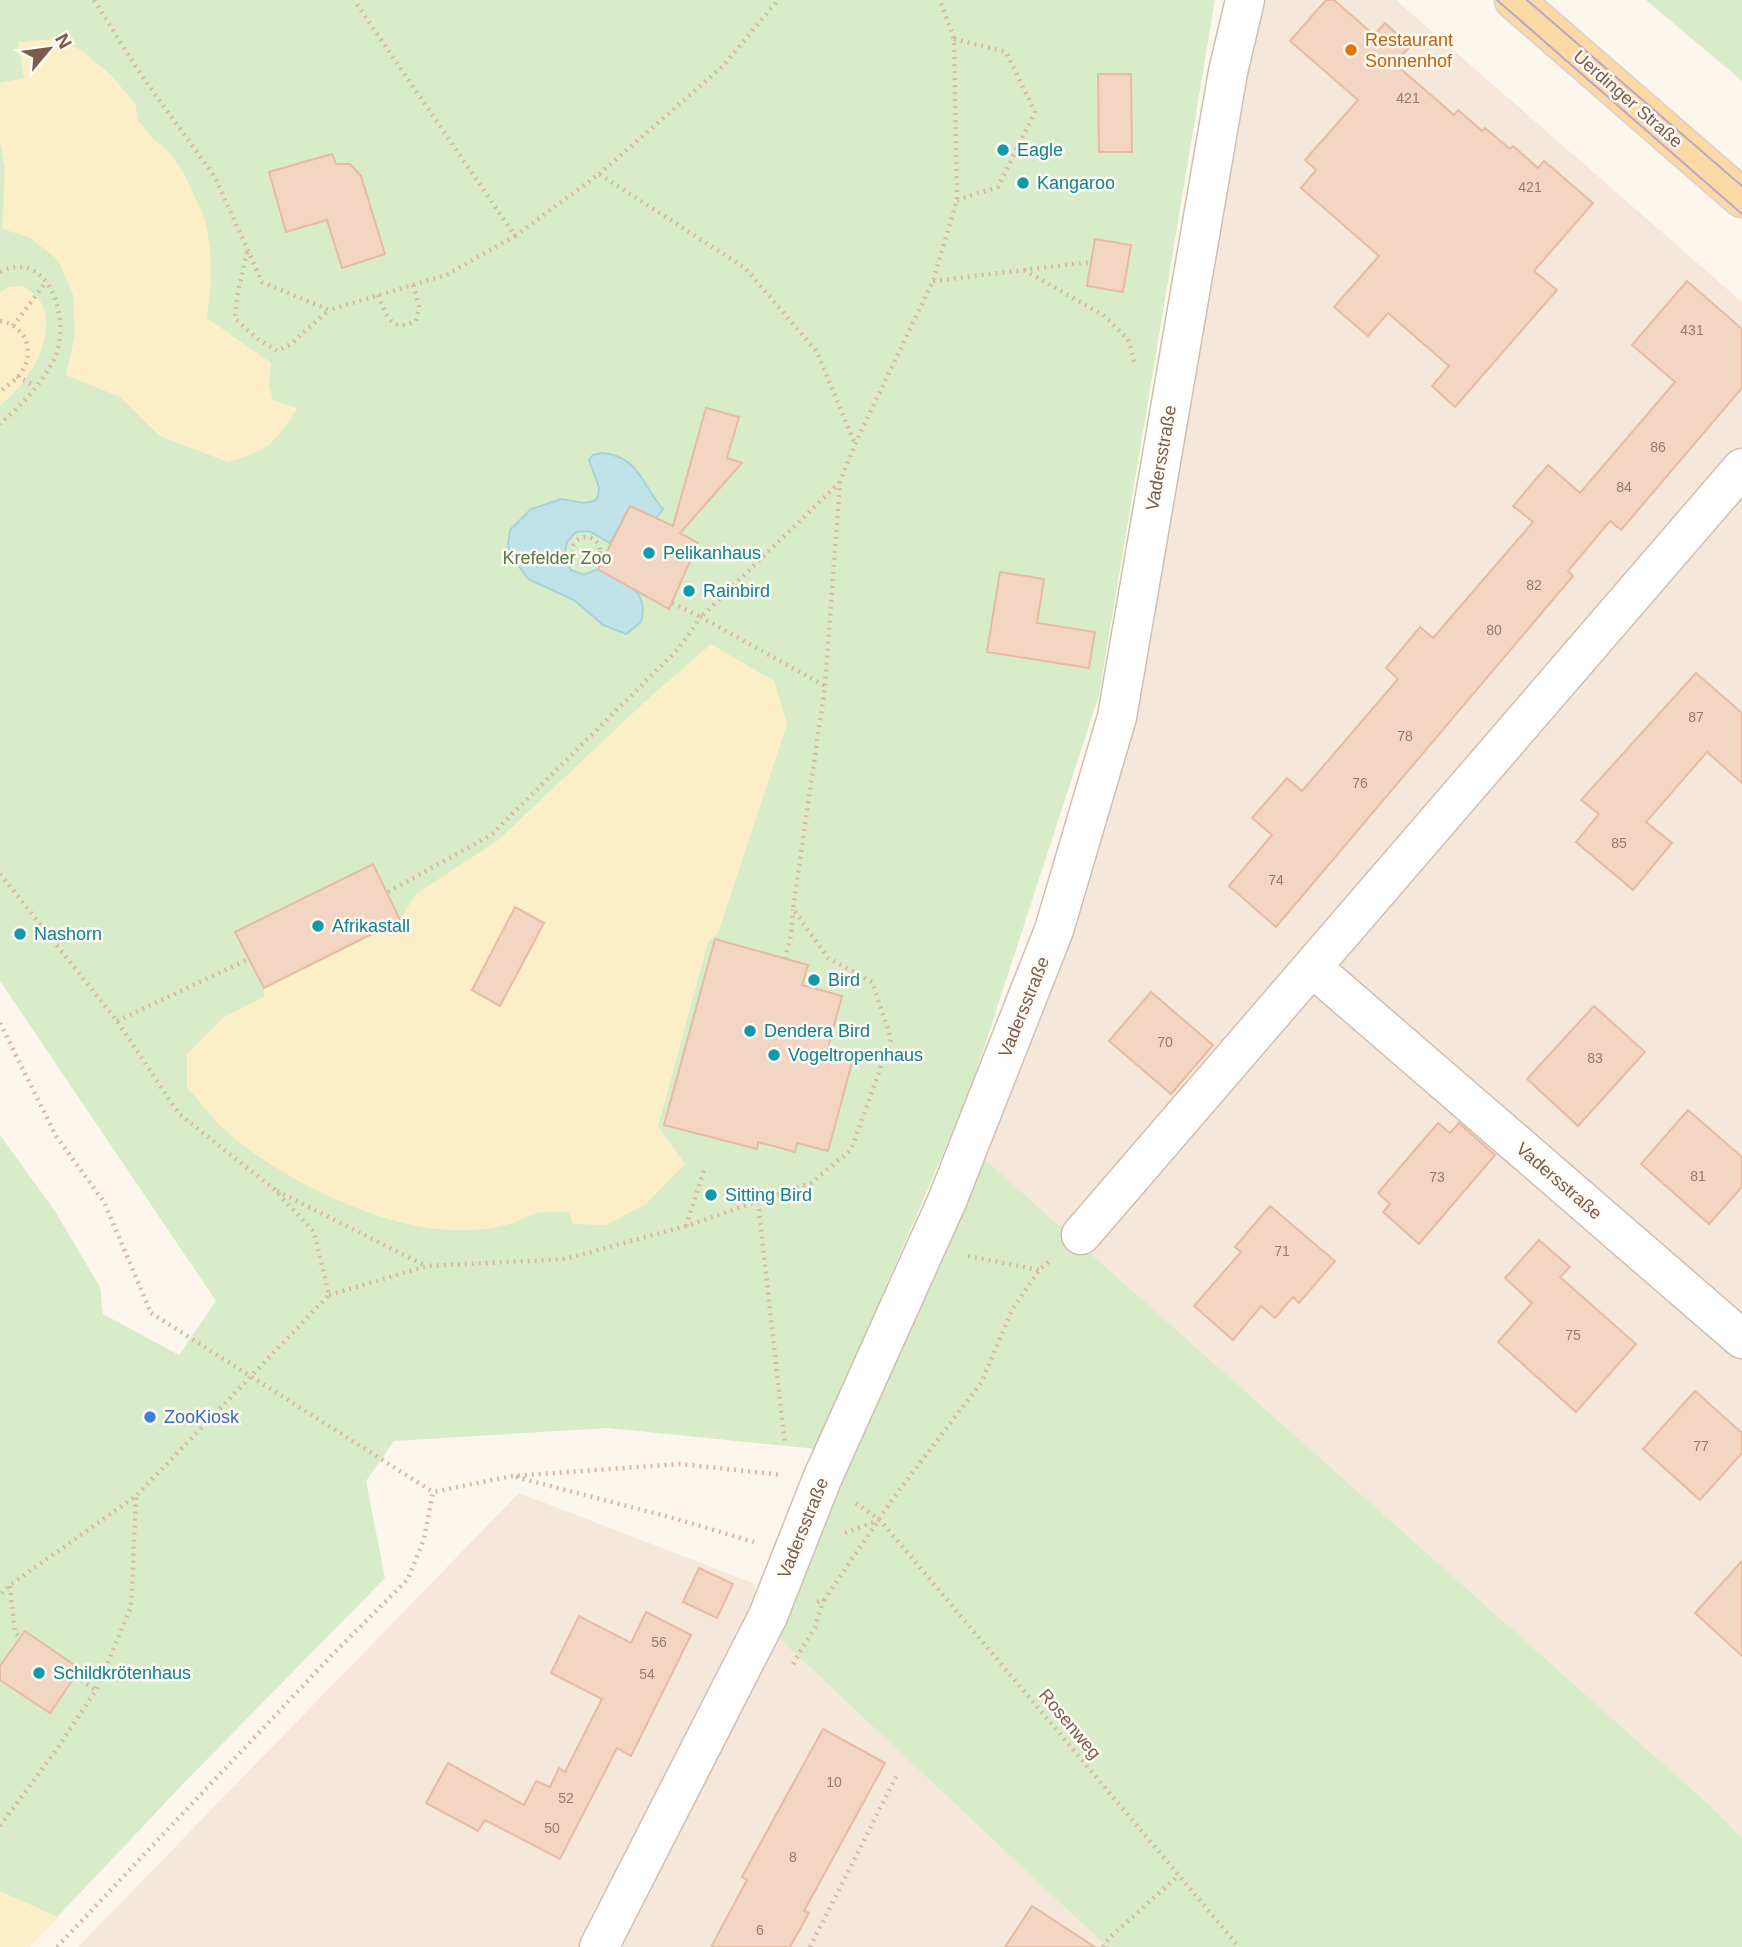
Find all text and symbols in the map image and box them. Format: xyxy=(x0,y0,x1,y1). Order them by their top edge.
north arrow xyxy=(14,14,84,84)
text: N xyxy=(51,30,76,52)
place label: Restaurant Sonnenhof xyxy=(1365,30,1453,71)
marker: Restaurant Sonnenhof xyxy=(1343,42,1359,58)
street label: Uerdinger Straße xyxy=(1569,46,1687,152)
house number: 421 xyxy=(1396,90,1420,106)
place label: Eagle xyxy=(1017,140,1063,160)
marker: Eagle xyxy=(995,142,1011,158)
place label: Kangaroo xyxy=(1037,173,1115,193)
marker: Kangaroo xyxy=(1015,175,1031,191)
house number: 421 xyxy=(1518,179,1542,195)
house number: 431 xyxy=(1680,322,1704,338)
street label: Vadersstraße xyxy=(1142,404,1180,512)
house number: 86 xyxy=(1650,439,1666,455)
house number: 84 xyxy=(1616,479,1632,495)
place label: Pelikanhaus xyxy=(663,543,761,563)
marker: Pelikanhaus xyxy=(641,545,657,561)
park label: Krefelder Zoo xyxy=(502,548,612,568)
house number: 82 xyxy=(1526,577,1542,593)
place label: Rainbird xyxy=(703,581,770,601)
marker: Rainbird xyxy=(681,583,697,599)
house number: 80 xyxy=(1486,622,1502,638)
house number: 87 xyxy=(1688,709,1704,725)
house number: 78 xyxy=(1397,728,1413,744)
house number: 76 xyxy=(1352,775,1368,791)
house number: 85 xyxy=(1611,835,1627,851)
house number: 74 xyxy=(1268,872,1284,888)
place label: Afrikastall xyxy=(332,916,410,936)
marker: Afrikastall xyxy=(310,918,326,934)
place label: Nashorn xyxy=(34,924,102,944)
marker: Nashorn xyxy=(12,926,28,942)
street label: Vadersstraße xyxy=(995,954,1053,1060)
place label: Bird xyxy=(828,970,860,990)
marker: Bird xyxy=(806,972,822,988)
place label: Dendera Bird xyxy=(764,1021,870,1041)
marker: Dendera Bird xyxy=(742,1023,758,1039)
house number: 70 xyxy=(1157,1034,1173,1050)
place label: Vogeltropenhaus xyxy=(788,1045,923,1065)
marker: Vogeltropenhaus xyxy=(766,1047,782,1063)
house number: 83 xyxy=(1587,1050,1603,1066)
street label: Vadersstraße xyxy=(1512,1138,1606,1224)
house number: 81 xyxy=(1690,1168,1706,1184)
house number: 73 xyxy=(1429,1169,1445,1185)
place label: Sitting Bird xyxy=(725,1185,812,1205)
marker: Sitting Bird xyxy=(703,1187,719,1203)
house number: 71 xyxy=(1274,1243,1290,1259)
house number: 75 xyxy=(1565,1327,1581,1343)
place label: ZooKiosk xyxy=(164,1407,240,1427)
marker: ZooKiosk xyxy=(142,1409,158,1425)
house number: 77 xyxy=(1693,1438,1709,1454)
street label: Vadersstraße xyxy=(774,1475,832,1581)
house number: 56 xyxy=(651,1634,667,1650)
place label: Schildkrötenhaus xyxy=(53,1663,191,1683)
marker: Schildkrötenhaus xyxy=(31,1665,47,1681)
house number: 54 xyxy=(639,1666,655,1682)
street label: Rosenweg xyxy=(1035,1685,1105,1763)
house number: 10 xyxy=(826,1774,842,1790)
house number: 52 xyxy=(558,1790,574,1806)
house number: 50 xyxy=(544,1820,560,1836)
house number: 8 xyxy=(789,1849,797,1865)
house number: 6 xyxy=(756,1922,764,1938)

